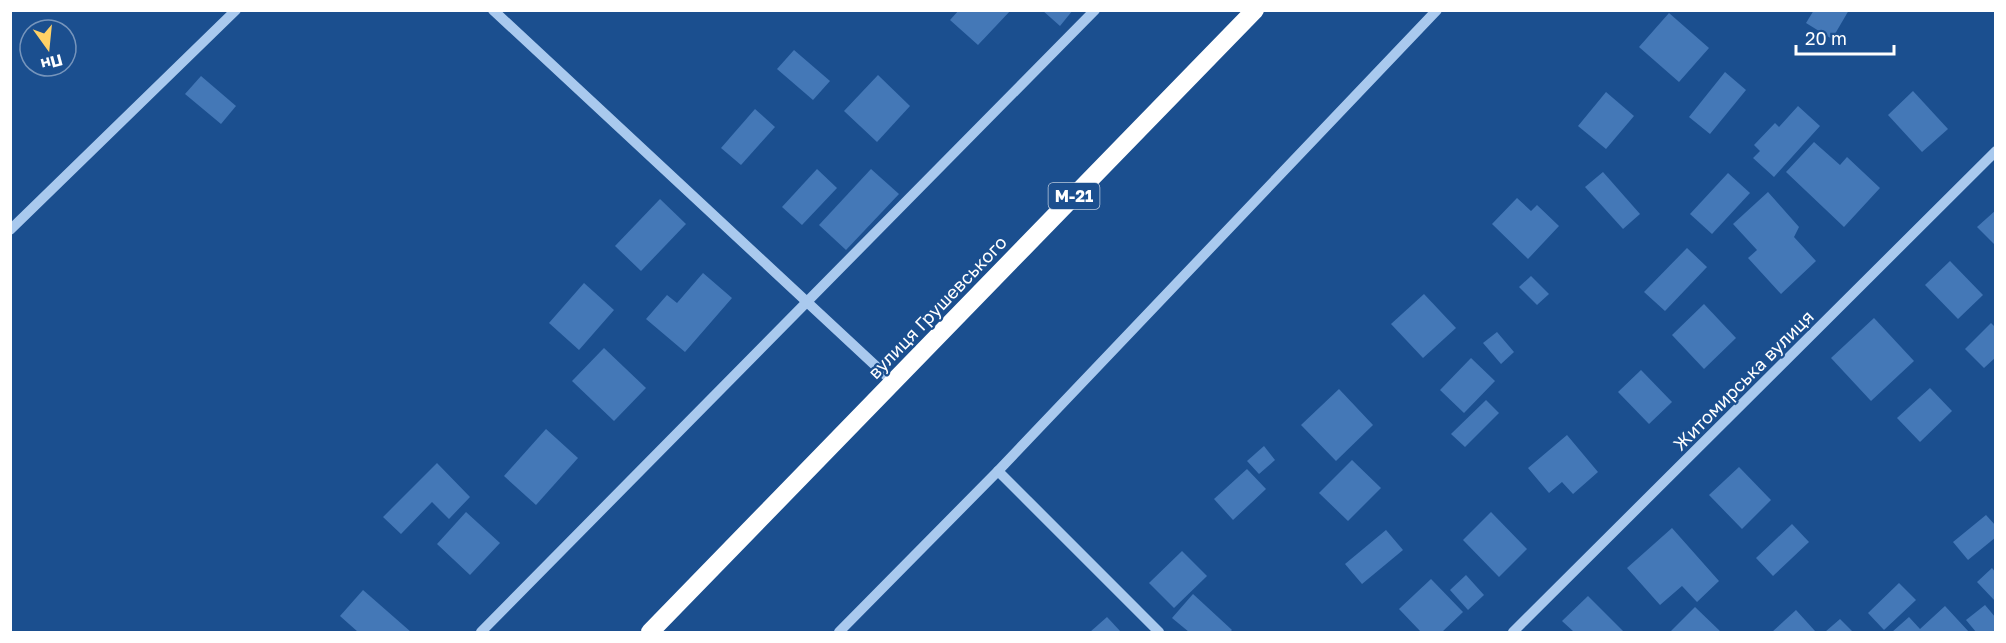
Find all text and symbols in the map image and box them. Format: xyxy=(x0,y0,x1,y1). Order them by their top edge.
north arrow xyxy=(18,18,78,78)
scale bar xyxy=(1796,18,1894,56)
text: 20 m xyxy=(1805,27,1847,49)
text: Пн xyxy=(39,50,65,75)
road number: М-21 xyxy=(1048,183,1100,209)
street label: вулиця Грушевського xyxy=(863,231,1011,383)
street label: Житомирська вулиця xyxy=(1668,305,1818,455)

